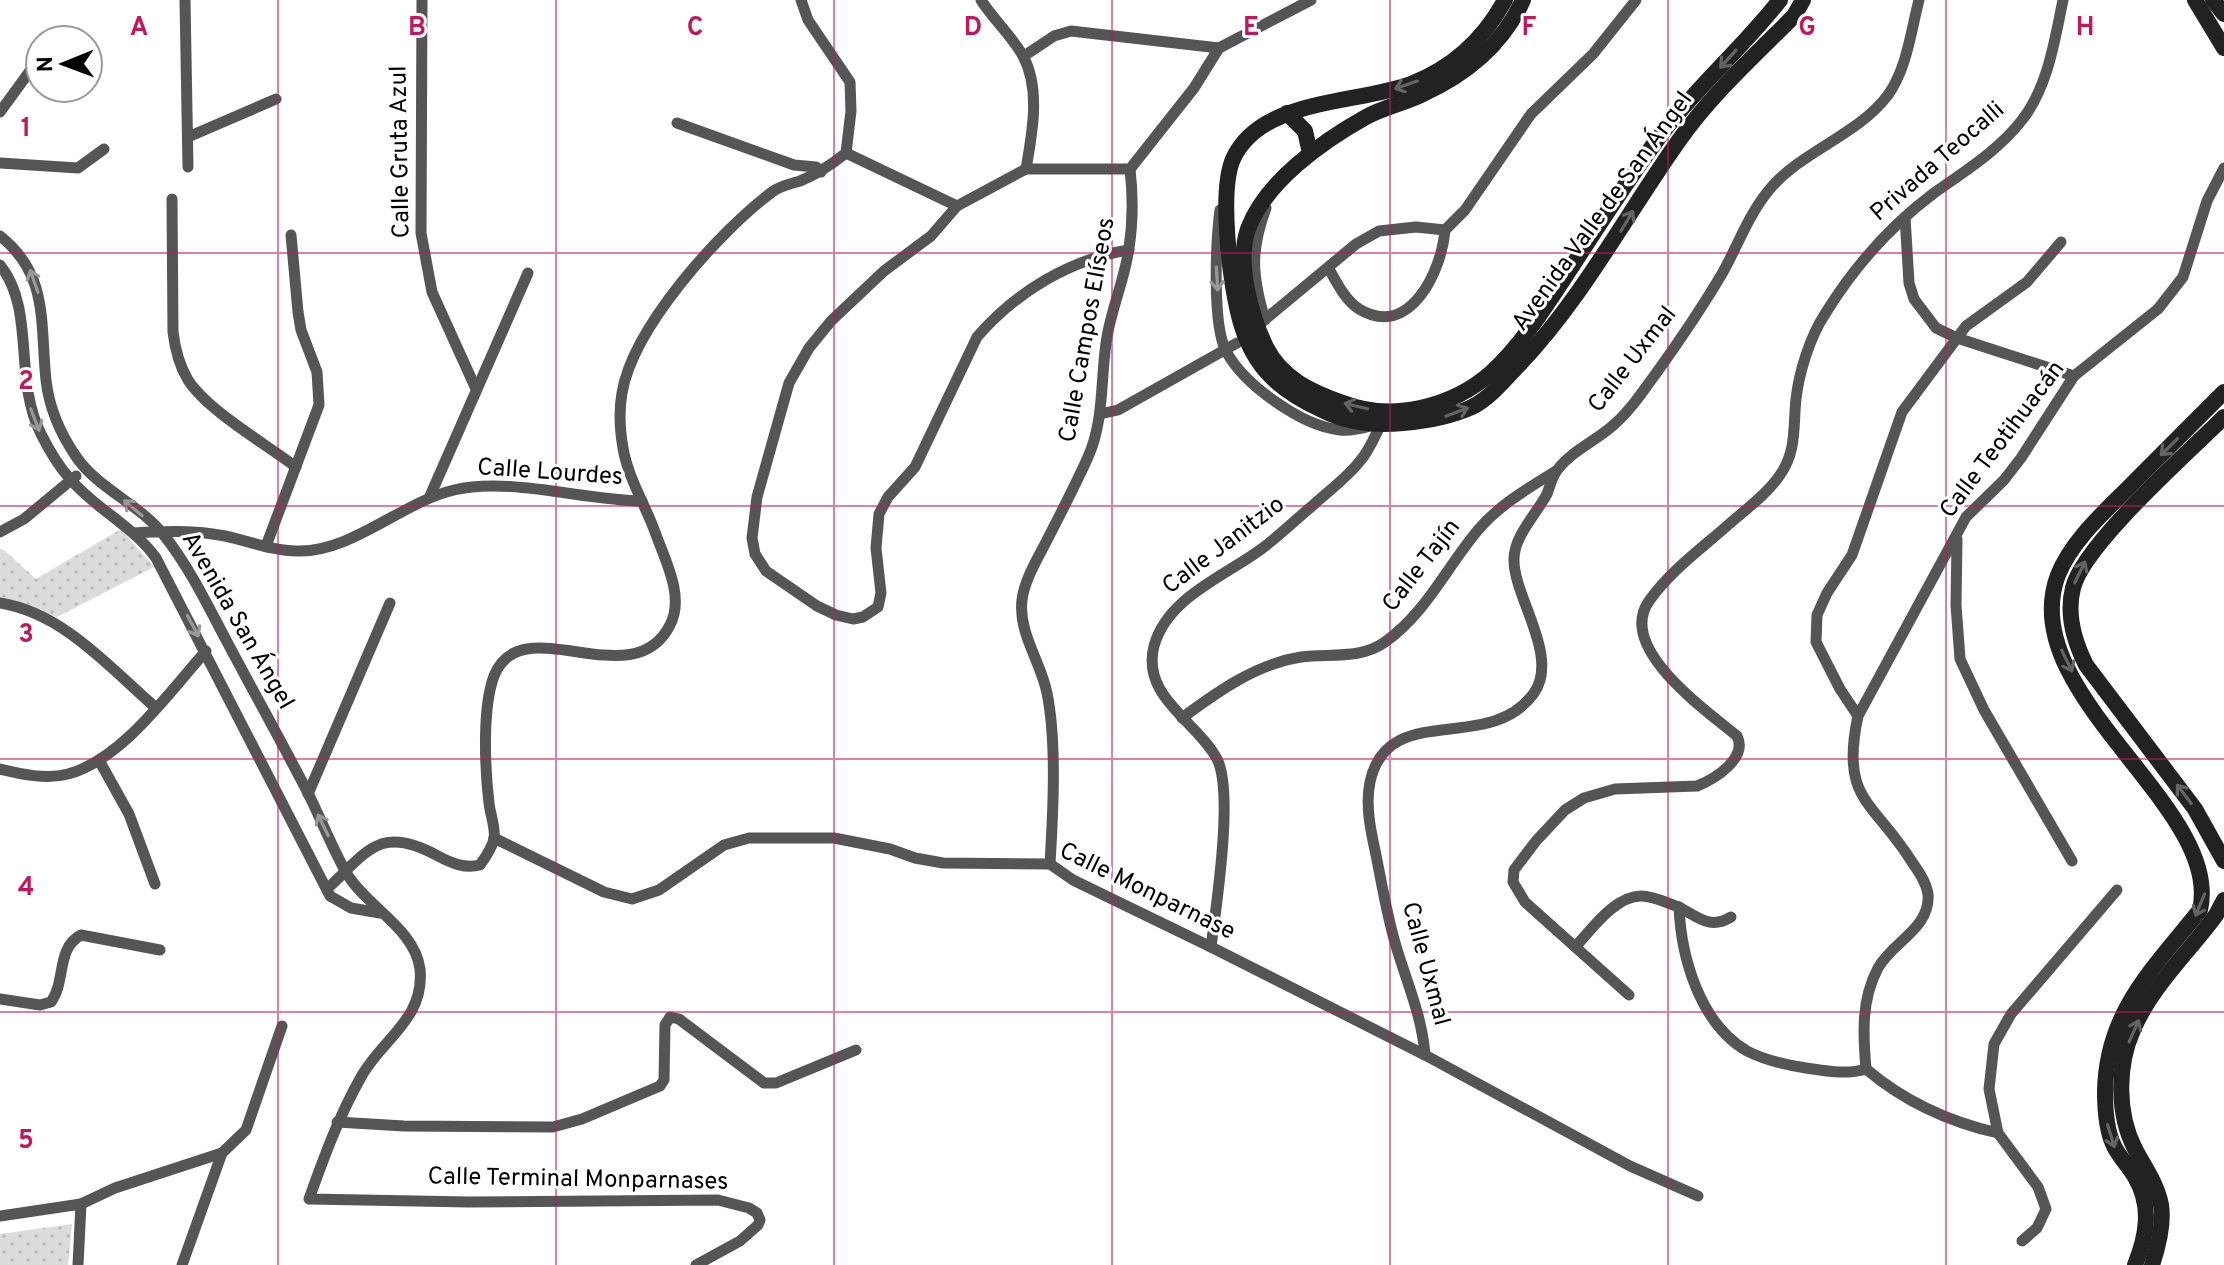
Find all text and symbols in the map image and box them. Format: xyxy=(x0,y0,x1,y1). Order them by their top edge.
text: A xyxy=(130,12,148,45)
text: B xyxy=(408,12,426,45)
text: C xyxy=(687,12,703,45)
text: D xyxy=(964,12,982,45)
text: E xyxy=(1243,12,1259,45)
text: F xyxy=(1522,12,1537,45)
text: G xyxy=(1798,12,1816,45)
text: H xyxy=(2076,12,2094,45)
north arrow xyxy=(24,24,104,104)
one-way arrow xyxy=(1720,48,1738,68)
text: N xyxy=(33,56,60,72)
street label: Calle Gruta Azul xyxy=(384,65,418,239)
one-way arrow xyxy=(1394,78,1419,93)
street label: Avenida Valle de San Ángel xyxy=(1504,85,1700,338)
street label: Privada Teocalli xyxy=(1865,96,2011,228)
text: 1 xyxy=(21,113,31,146)
one-way arrow xyxy=(1619,210,1635,233)
street label: Calle Campos Elíseos xyxy=(1053,215,1123,445)
one-way arrow xyxy=(1210,265,1225,292)
one-way arrow xyxy=(25,269,40,294)
street label: Calle Uxmal xyxy=(1582,301,1684,419)
street label: Calle Teotihuacán xyxy=(1934,355,2072,525)
text: 2 xyxy=(18,366,34,399)
one-way arrow xyxy=(1343,398,1369,413)
one-way arrow xyxy=(1444,404,1469,418)
one-way arrow xyxy=(29,407,43,432)
one-way arrow xyxy=(2160,437,2179,456)
street label: Calle Lourdes xyxy=(476,453,624,493)
street label: Calle Janitzio xyxy=(1157,490,1291,602)
one-way arrow xyxy=(123,499,144,517)
street label: Calle Tajín xyxy=(1376,513,1468,619)
street label: Avenida San Ángel xyxy=(174,526,302,715)
one-way arrow xyxy=(2073,560,2088,584)
one-way arrow xyxy=(186,614,202,638)
text: 3 xyxy=(18,619,34,652)
one-way arrow xyxy=(2060,649,2075,673)
one-way arrow xyxy=(2175,784,2192,806)
one-way arrow xyxy=(315,813,330,837)
street label: Calle Monparnase xyxy=(1054,836,1240,948)
text: 4 xyxy=(18,872,34,905)
one-way arrow xyxy=(2191,892,2206,916)
street label: Calle Uxmal xyxy=(1394,899,1456,1029)
one-way arrow xyxy=(2127,1019,2142,1043)
one-way arrow xyxy=(2105,1123,2120,1148)
text: 5 xyxy=(18,1125,34,1158)
street label: Calle Terminal Monparnases xyxy=(427,1162,729,1198)

